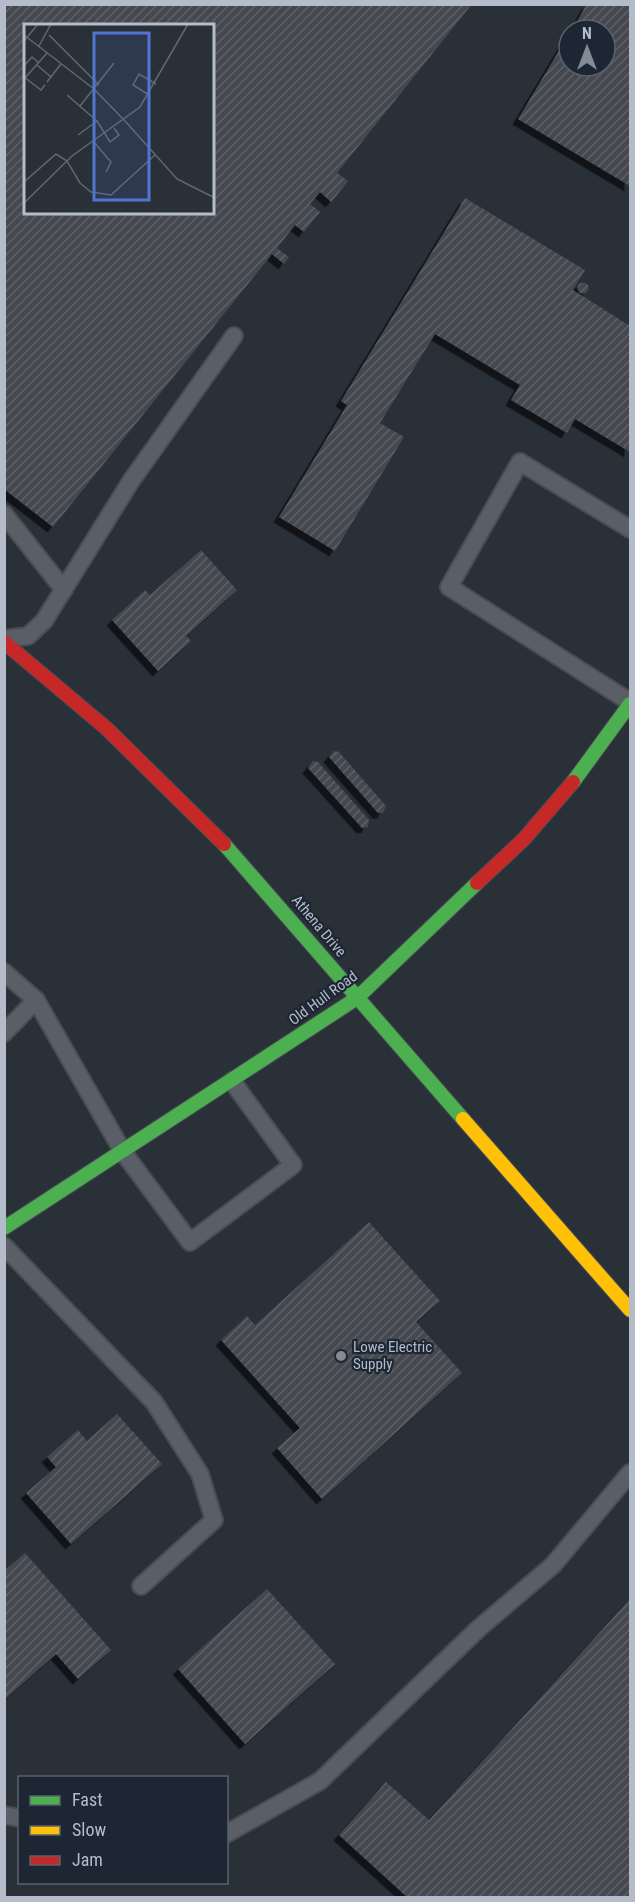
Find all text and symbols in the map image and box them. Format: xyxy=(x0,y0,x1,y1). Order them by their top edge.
north arrow xyxy=(557,18,617,78)
inset map xyxy=(24,24,214,214)
text: N xyxy=(582,24,592,43)
street label: Athena Drive xyxy=(288,891,350,961)
street label: Old Hull Road xyxy=(285,967,361,1029)
place label: Lowe Electric Supply xyxy=(353,1338,432,1373)
marker: Lowe Electric Supply xyxy=(334,1349,348,1363)
legend xyxy=(18,1776,228,1884)
text: Fast xyxy=(72,1789,103,1810)
text: Slow xyxy=(72,1819,107,1840)
text: Jam xyxy=(72,1849,103,1870)

